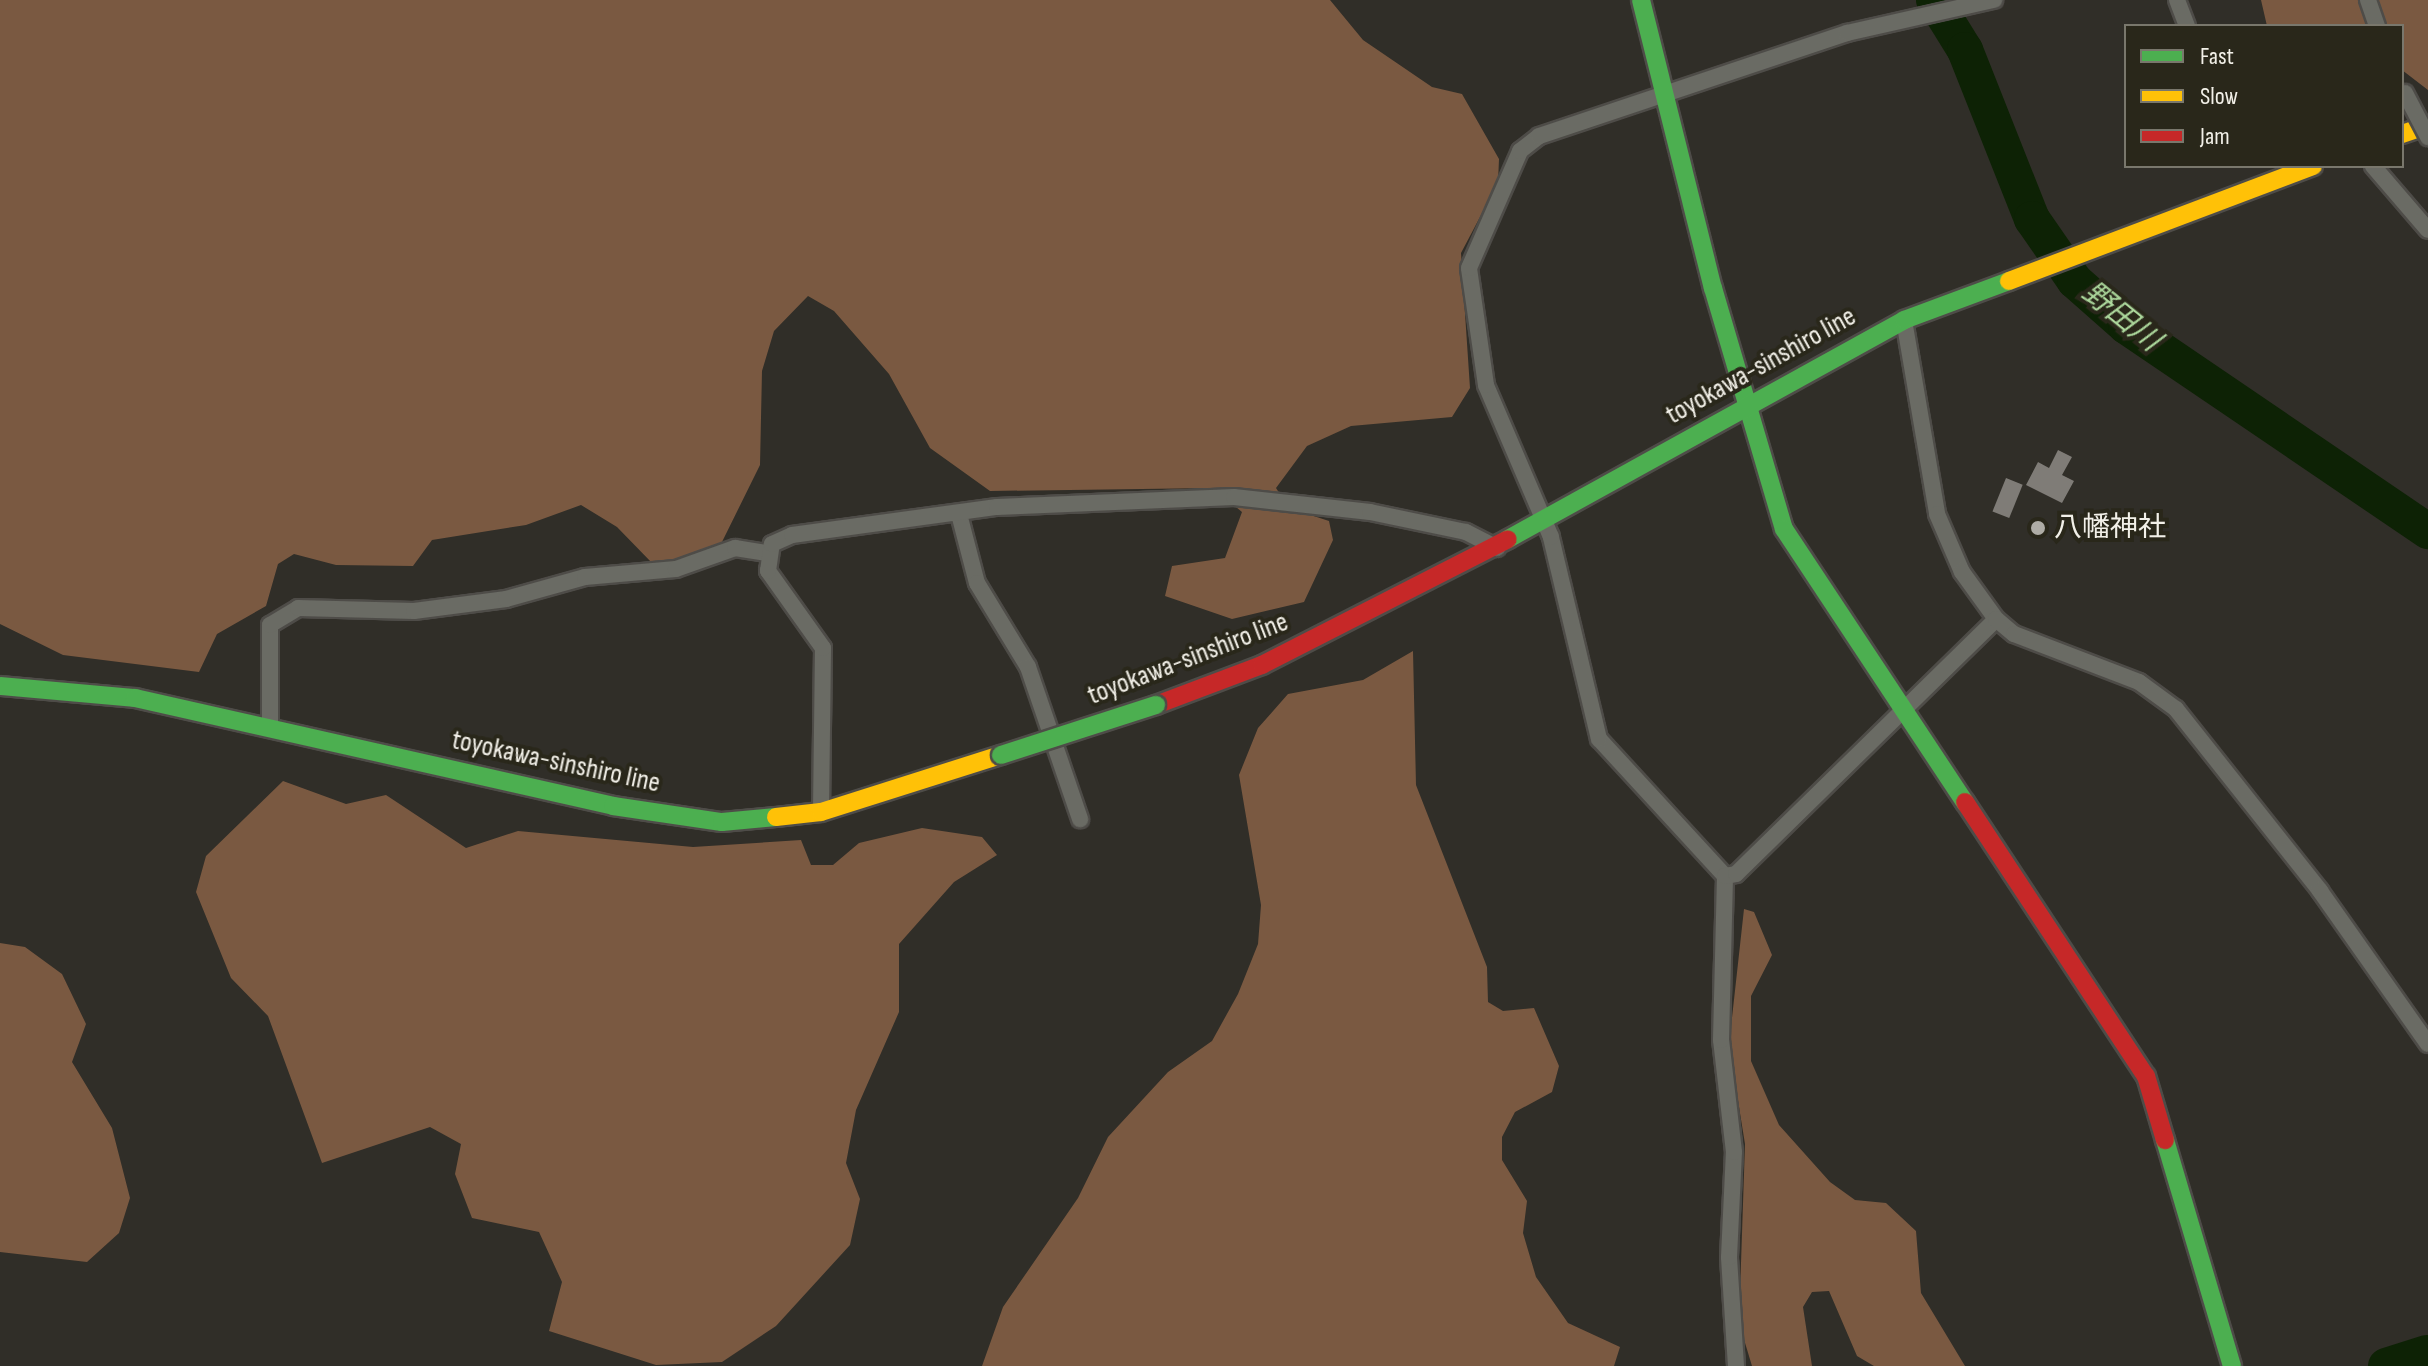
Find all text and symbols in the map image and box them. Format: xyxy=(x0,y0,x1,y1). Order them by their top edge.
legend xyxy=(2124,24,2404,168)
text: Fast xyxy=(2200,42,2234,71)
text: Slow xyxy=(2200,82,2238,111)
text: Jam xyxy=(2200,122,2230,151)
water label: 野田川 xyxy=(2075,275,2167,359)
street label: toyokawa-sinshiro line xyxy=(1660,300,1862,432)
place label: 八幡神社 xyxy=(2054,511,2166,545)
marker: 八幡神社 xyxy=(2029,519,2047,537)
street label: toyokawa-sinshiro line xyxy=(1083,605,1293,713)
street label: toyokawa-sinshiro line xyxy=(449,724,663,800)

